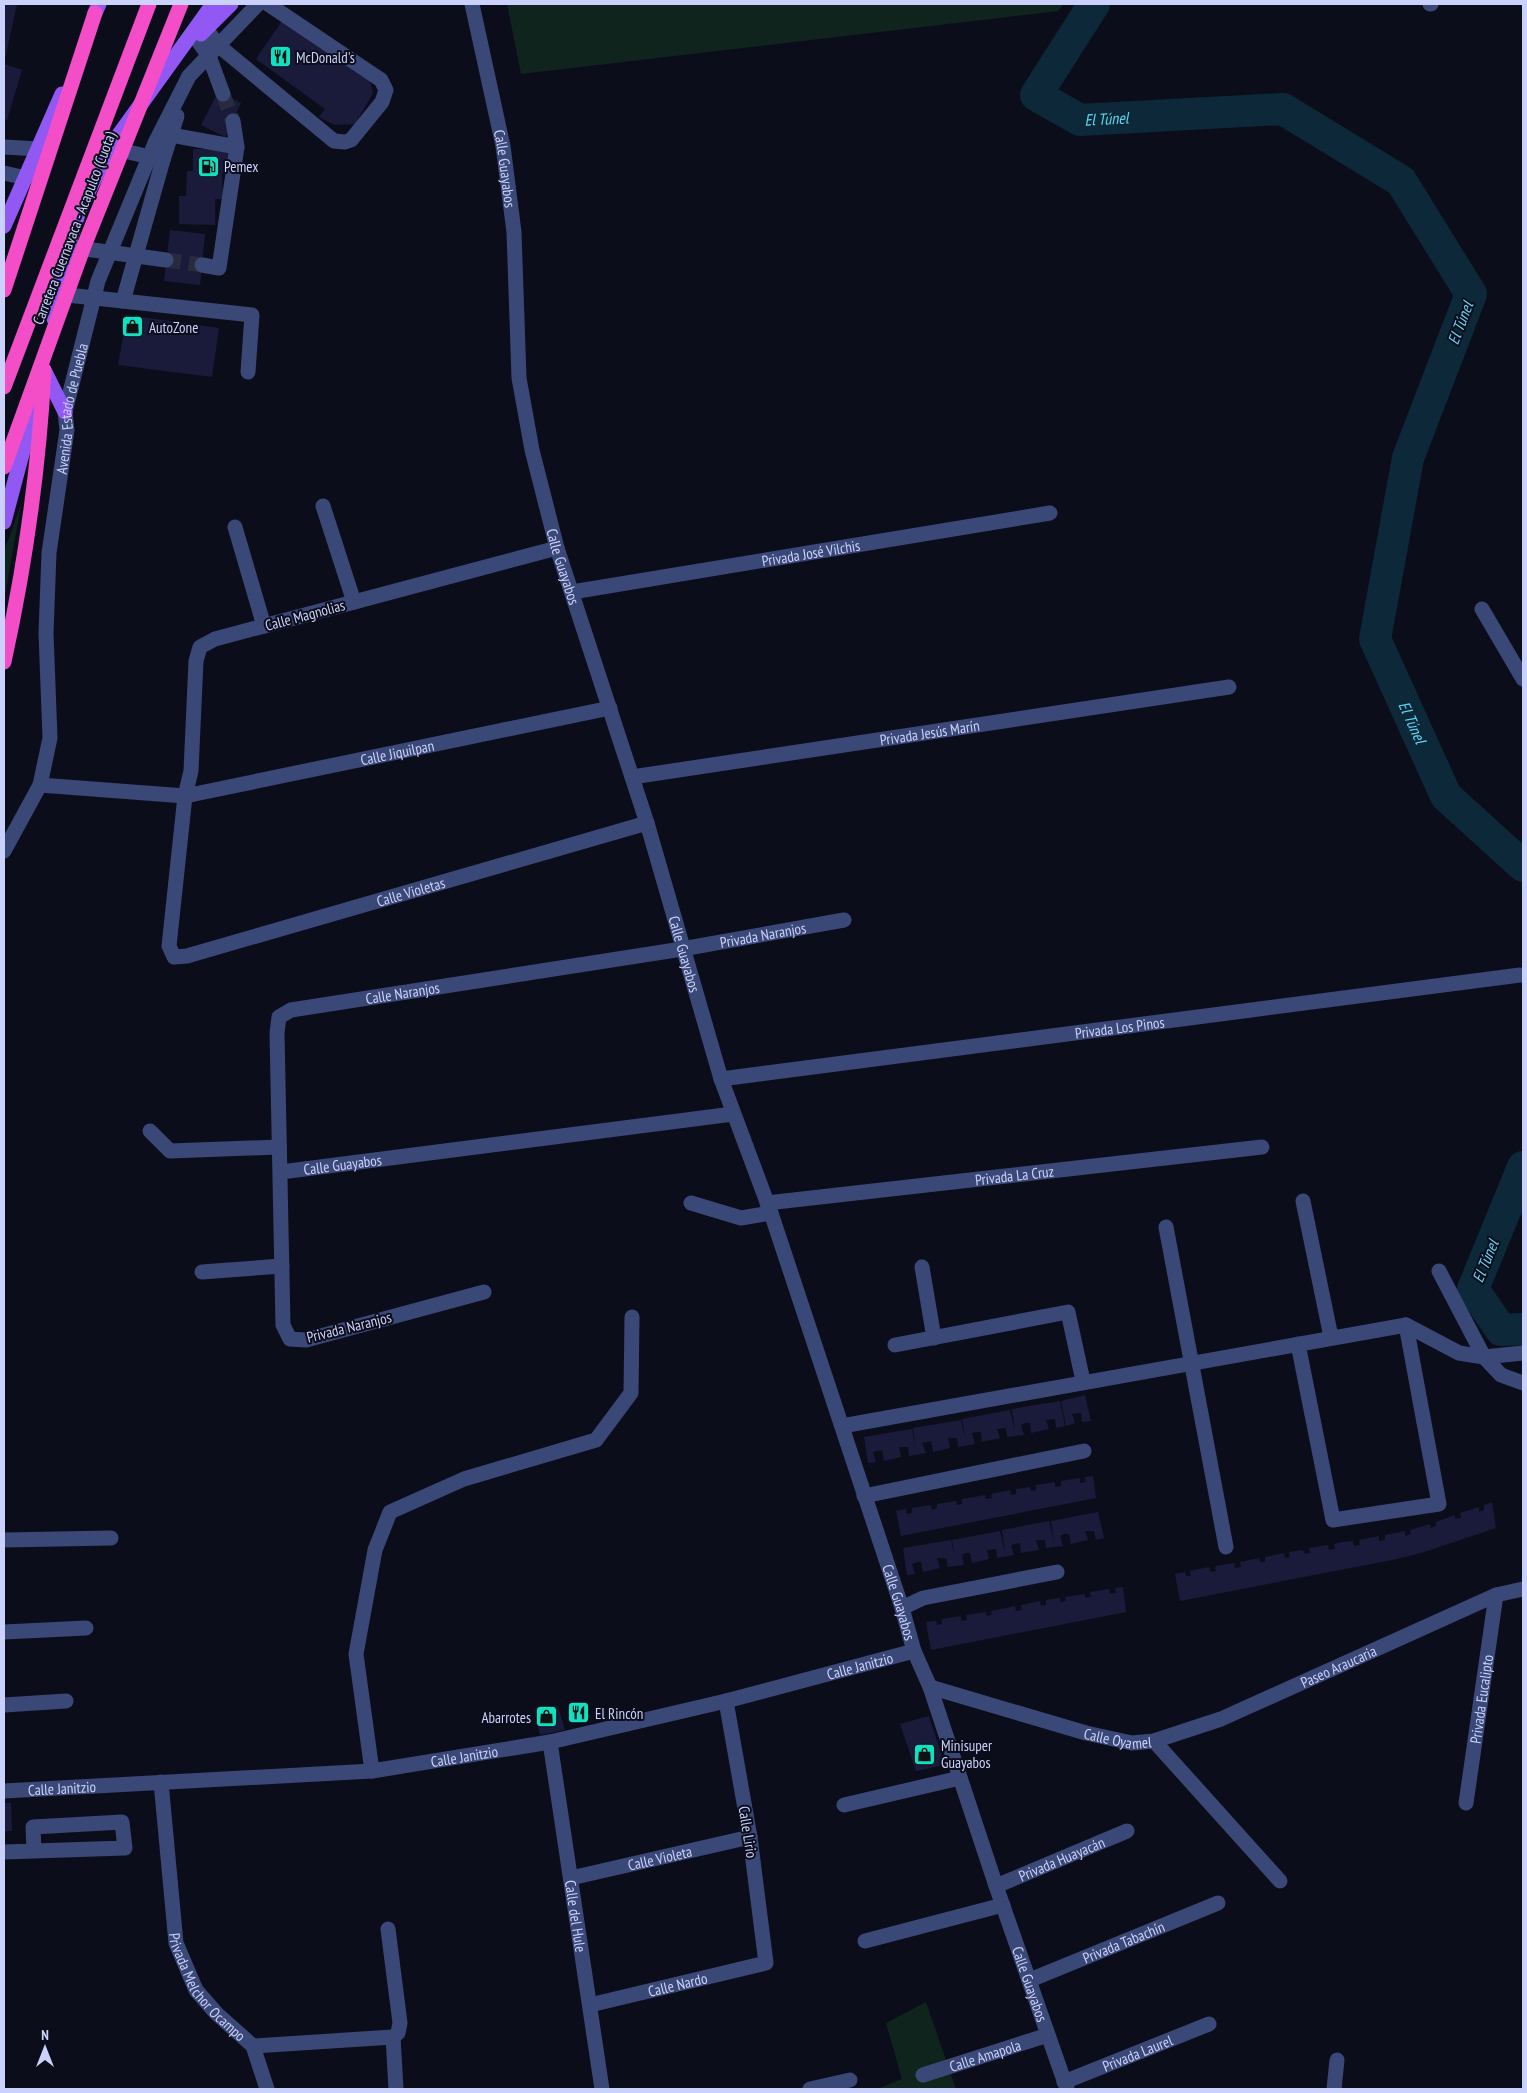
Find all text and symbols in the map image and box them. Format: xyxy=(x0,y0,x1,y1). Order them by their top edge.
restaurant icon: McDonald's xyxy=(268,45,292,69)
place label: McDonald's xyxy=(296,48,355,67)
water label: El Túnel xyxy=(1084,107,1130,130)
street label: Carretera Cuernavaca - Acapulco (Cuota) xyxy=(28,128,120,327)
street label: Calle Guayabos xyxy=(490,128,520,209)
fuel station icon: Pemex xyxy=(196,154,220,178)
place label: Pemex xyxy=(224,157,258,176)
water label: El Túnel xyxy=(1443,298,1478,347)
shop icon: AutoZone xyxy=(121,315,145,339)
place label: AutoZone xyxy=(149,318,198,337)
street label: Avenida Estado de Puebla xyxy=(51,341,91,475)
street label: Calle Guayabos xyxy=(543,526,584,607)
street label: Privada José Vilchis xyxy=(760,535,861,570)
street label: Calle Magnolias xyxy=(263,595,347,635)
water label: El Túnel xyxy=(1394,698,1431,748)
street label: Privada Jesús Marín xyxy=(879,715,981,749)
street label: Calle Jiquilpan xyxy=(358,735,436,769)
street label: Calle Violetas xyxy=(374,872,447,910)
street label: Calle Guayabos xyxy=(665,913,705,994)
street label: Privada Naranjos xyxy=(718,918,807,952)
street label: Calle Naranjos xyxy=(364,977,441,1008)
street label: Privada Los Pinos xyxy=(1074,1012,1165,1042)
street label: Calle Guayabos xyxy=(302,1150,383,1179)
street label: Privada La Cruz xyxy=(974,1161,1055,1189)
water label: El Túnel xyxy=(1467,1236,1503,1285)
street label: Privada Naranjos xyxy=(305,1307,393,1347)
street label: Calle Guayabos xyxy=(879,1562,920,1642)
street label: Paseo Araucaria xyxy=(1297,1641,1379,1691)
street label: Calle Janitzio xyxy=(825,1648,895,1683)
street label: Privada Eucalipto xyxy=(1465,1653,1497,1745)
restaurant icon: El Rincón xyxy=(567,1701,591,1725)
place label: El Rincón xyxy=(595,1704,643,1723)
shop icon: Abarrotes xyxy=(535,1705,559,1729)
place label: Abarrotes xyxy=(481,1708,531,1727)
street label: Calle Oyamel xyxy=(1082,1723,1153,1752)
place label: Minisuper Guayabos xyxy=(941,1736,993,1772)
street label: Calle Janitzio xyxy=(429,1741,499,1771)
shop icon: Minisuper Guayabos xyxy=(913,1742,937,1766)
street label: Calle Janitzio xyxy=(28,1777,96,1799)
street label: Calle Lirio xyxy=(735,1805,761,1859)
street label: Privada Huayacán xyxy=(1016,1832,1107,1885)
street label: Calle Violeta xyxy=(626,1841,694,1874)
street label: Calle del Hule xyxy=(561,1879,591,1953)
street label: Privada Tabachín xyxy=(1080,1916,1167,1967)
street label: Privada Melchor Ocampo xyxy=(166,1932,250,2045)
street label: Calle Guayabos xyxy=(1008,1944,1052,2024)
street label: Calle Nardo xyxy=(646,1968,709,2000)
north arrow xyxy=(20,2023,70,2073)
text: N xyxy=(41,2026,49,2044)
street label: Privada Laurel xyxy=(1100,2030,1176,2075)
street label: Calle Amapola xyxy=(947,2035,1023,2076)

